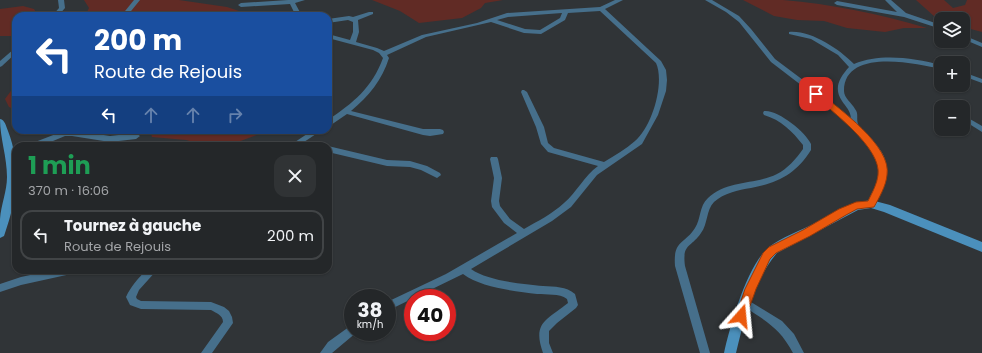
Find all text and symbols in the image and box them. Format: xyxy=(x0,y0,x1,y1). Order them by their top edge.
map controls xyxy=(934,12,970,136)
button: layers xyxy=(934,12,970,48)
text: 200 m xyxy=(94,21,182,60)
icon: left xyxy=(28,28,80,80)
button: + xyxy=(934,56,970,92)
text: Route de Rejouis xyxy=(94,59,242,84)
pin xyxy=(799,77,833,111)
icon: arrive xyxy=(805,83,827,105)
button: − xyxy=(934,100,970,136)
icon: left xyxy=(98,104,120,126)
icon: ahead xyxy=(140,104,162,126)
icon: ahead xyxy=(182,104,204,126)
icon: right xyxy=(224,104,246,126)
text: 1 min xyxy=(28,149,91,182)
button: close xyxy=(274,155,316,197)
text: 370 m · 16:06 xyxy=(28,181,109,200)
text: Tournez à gauche xyxy=(64,215,201,236)
icon: left xyxy=(30,224,52,246)
text: 200 m xyxy=(267,225,314,246)
text: Route de Rejouis xyxy=(64,237,171,256)
speed limit sign: 40 xyxy=(404,289,456,341)
position arrow xyxy=(720,295,762,337)
text: 38 xyxy=(357,296,383,324)
text: km/h xyxy=(357,317,383,332)

